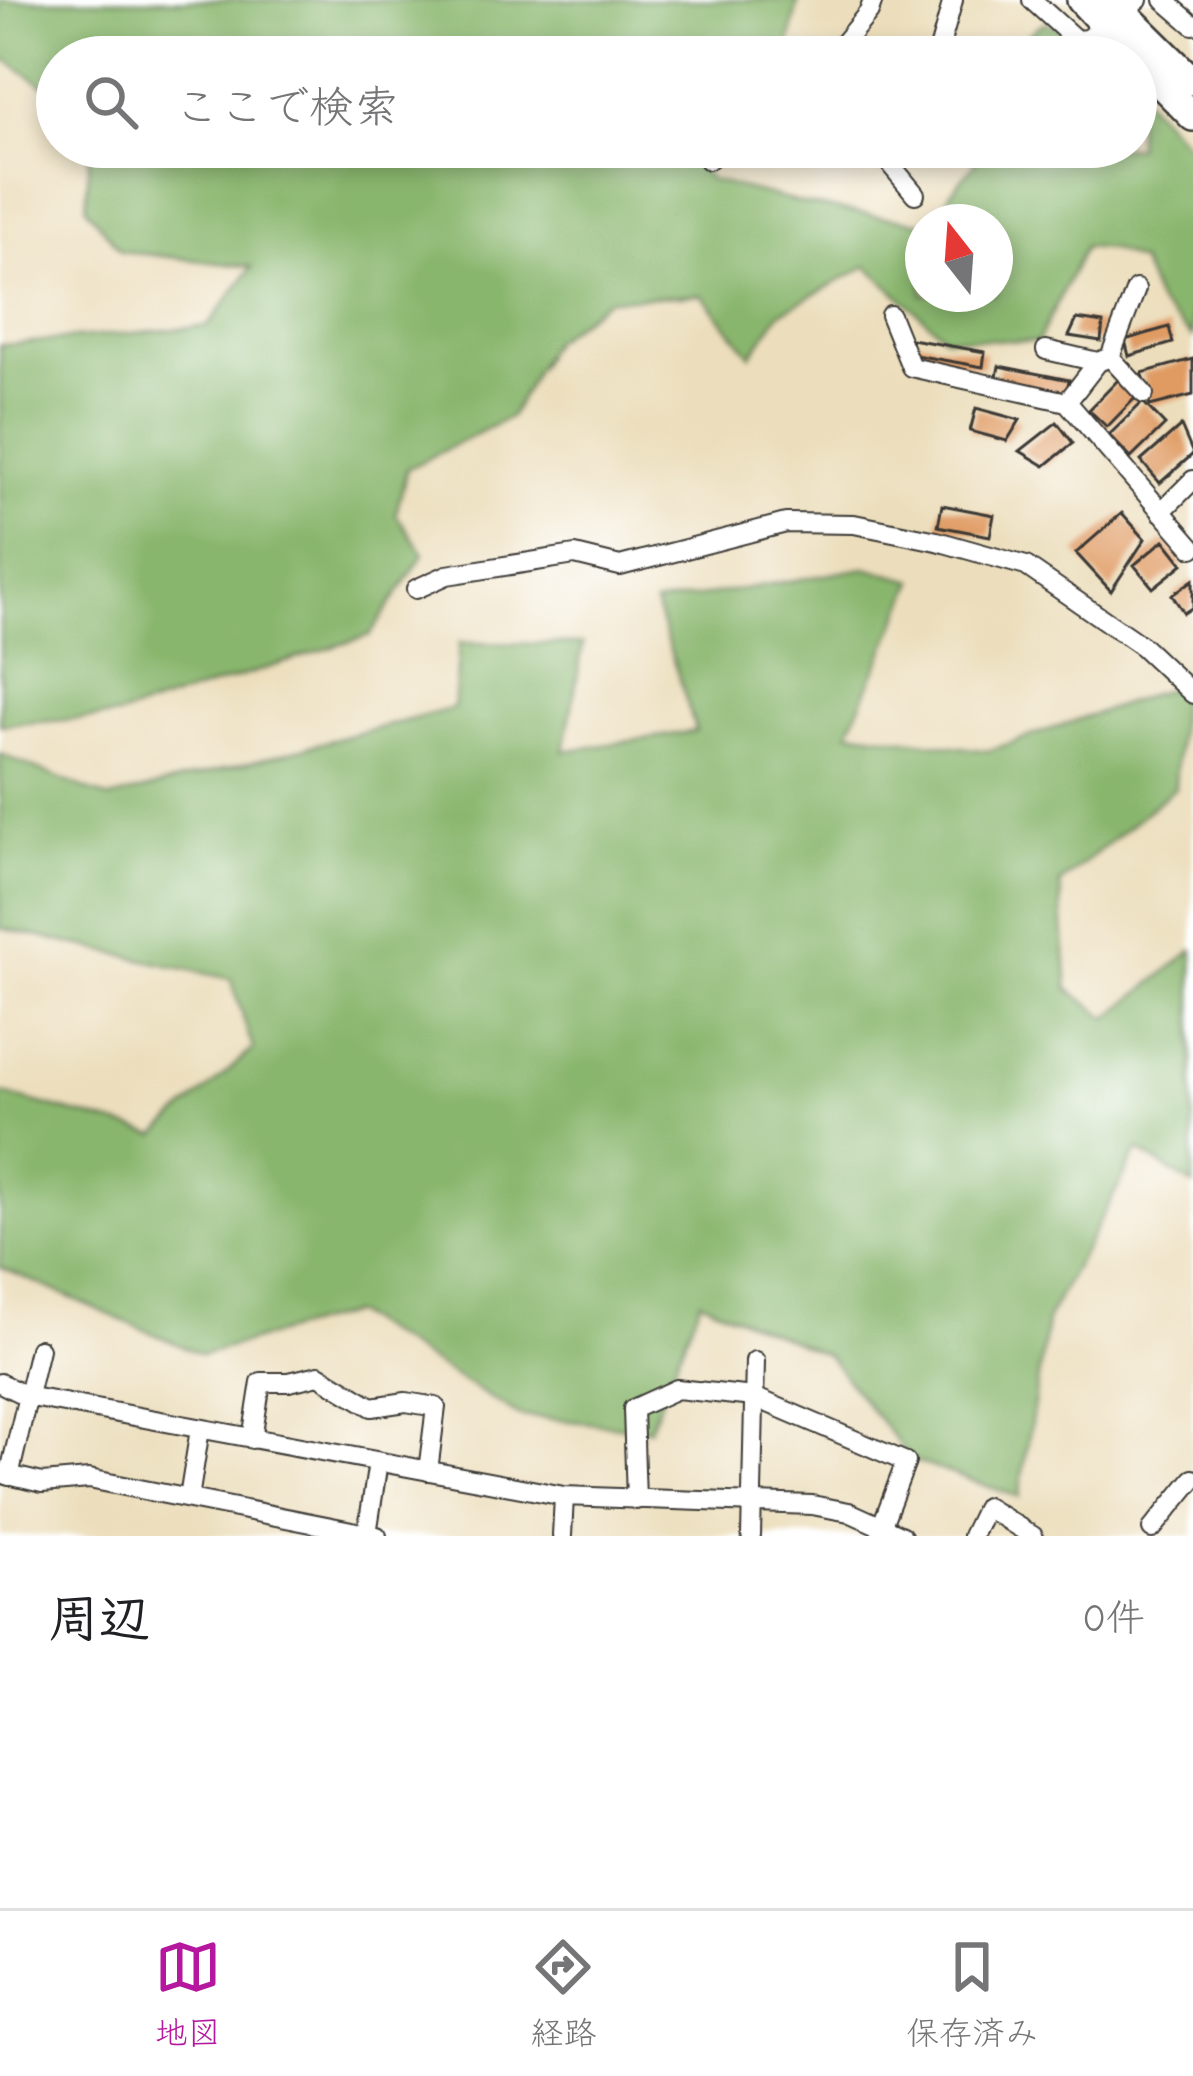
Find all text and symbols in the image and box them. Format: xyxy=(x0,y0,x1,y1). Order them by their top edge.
search box xyxy=(36,36,1157,168)
icon: search xyxy=(78,69,144,135)
text: ここで検索 xyxy=(174,81,399,133)
north arrow xyxy=(905,204,1013,312)
text: 周辺 xyxy=(48,1590,150,1649)
text: 0件 xyxy=(1082,1596,1145,1641)
tab: 地図 xyxy=(155,1934,221,2054)
tab: 経路 xyxy=(530,1934,596,2054)
tab: 保存済み xyxy=(906,1934,1038,2054)

